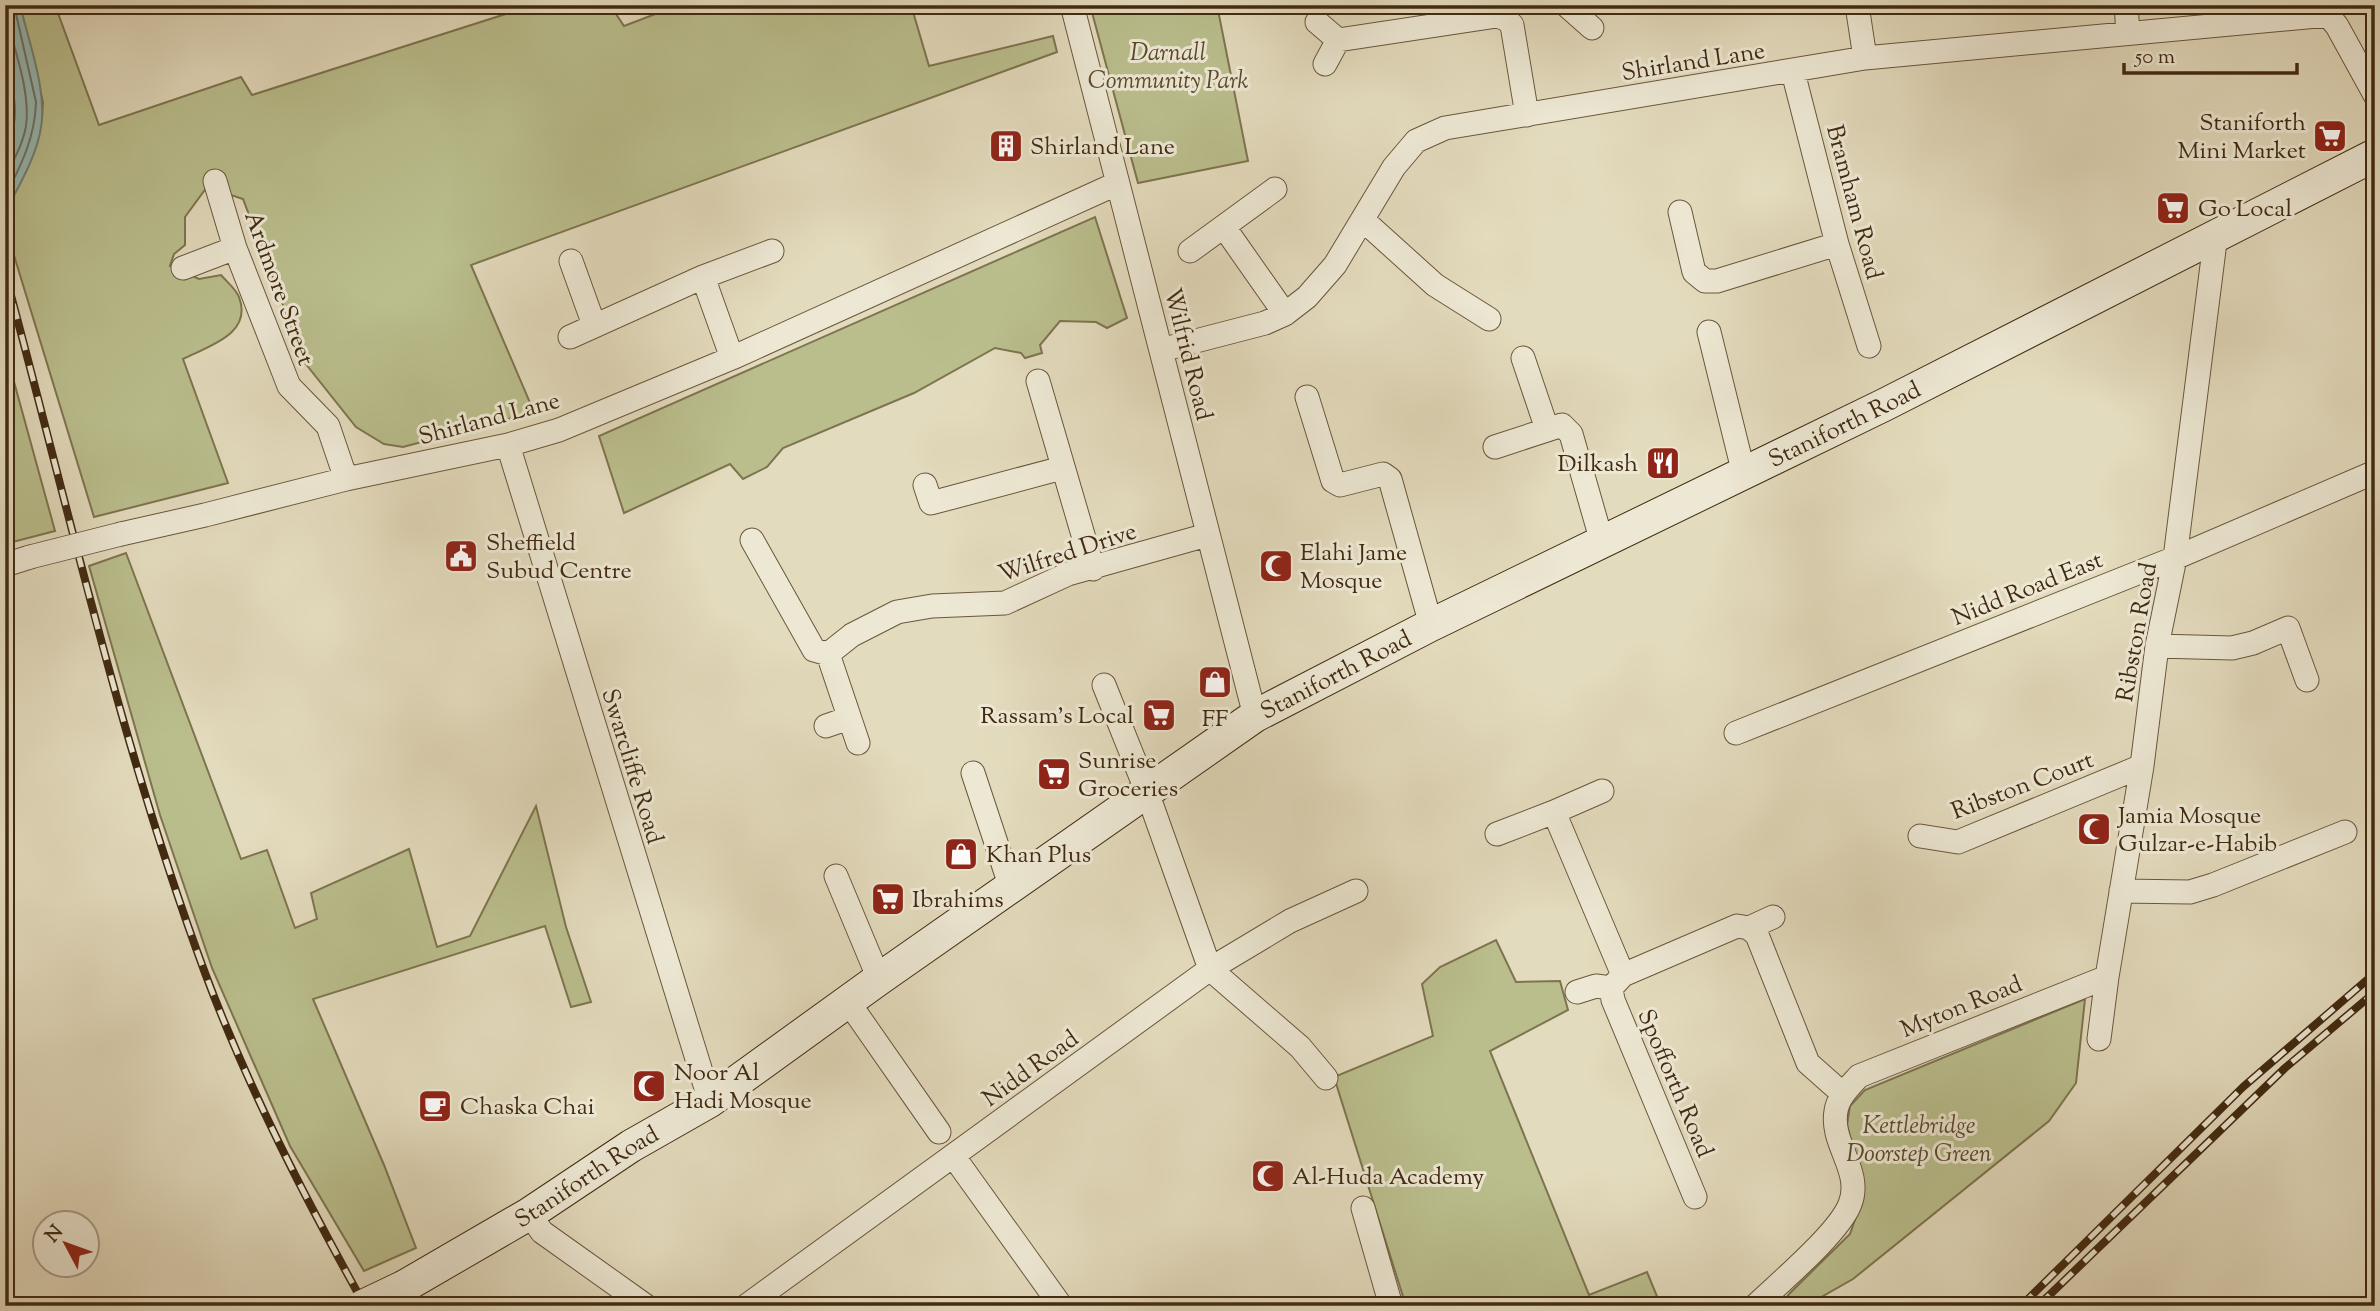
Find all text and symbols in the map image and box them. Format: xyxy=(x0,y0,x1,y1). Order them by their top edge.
scale bar xyxy=(2124,32,2298,76)
street label: Shirland Lane xyxy=(1619,35,1768,91)
park label: Darnall Community Park xyxy=(1088,37,1248,99)
text: 50 m xyxy=(2134,43,2175,73)
place label: Staniforth Mini Market xyxy=(2177,107,2306,169)
supermarket icon: Staniforth Mini Market xyxy=(2311,117,2349,155)
street label: Bramham Road xyxy=(1816,121,1890,284)
building icon: Shirland Lane xyxy=(987,127,1025,165)
place label: Shirland Lane xyxy=(1030,131,1175,165)
supermarket icon: Go Local xyxy=(2154,189,2192,227)
place label: Go Local xyxy=(2198,193,2292,227)
street label: Ardmore Street xyxy=(235,207,322,370)
street label: Wilfrid Road xyxy=(1154,285,1220,425)
street label: Staniforth Road xyxy=(1763,374,1928,478)
street label: Shirland Lane xyxy=(415,385,564,455)
restaurant icon: Dilkash xyxy=(1644,444,1682,482)
place label: Dilkash xyxy=(1558,448,1638,482)
street label: Wilfred Drive xyxy=(994,516,1141,592)
place label: Sheffield Subud Centre xyxy=(486,527,632,589)
public building icon: Sheffield Subud Centre xyxy=(442,537,480,575)
place label: Elahi Jame Mosque xyxy=(1300,537,1407,599)
street label: Nidd Road East xyxy=(1947,544,2108,636)
mosque icon: Elahi Jame Mosque xyxy=(1257,547,1295,585)
street label: Ribston Road xyxy=(2109,560,2167,705)
street label: Staniforth Road xyxy=(1255,623,1419,729)
shop icon: FF xyxy=(1196,663,1234,701)
street label: Swarcliffe Road xyxy=(591,685,671,849)
supermarket icon: Rassam's Local xyxy=(1140,696,1178,734)
place label: Rassam's Local xyxy=(980,700,1134,734)
place label: FF xyxy=(1202,703,1228,737)
street label: Ribston Court xyxy=(1947,744,2099,830)
place label: Sunrise Groceries xyxy=(1078,745,1178,807)
supermarket icon: Sunrise Groceries xyxy=(1035,755,1073,793)
place label: Jamia Mosque Gulzar-e-Habib xyxy=(2116,800,2277,862)
mosque icon: Jamia Mosque Gulzar-e-Habib xyxy=(2075,810,2113,848)
shop icon: Khan Plus xyxy=(942,835,980,873)
place label: Khan Plus xyxy=(986,839,1091,873)
supermarket icon: Ibrahims xyxy=(869,880,907,918)
place label: Ibrahims xyxy=(912,884,1004,918)
street label: Myton Road xyxy=(1896,968,2028,1048)
street label: Spofforth Road xyxy=(1628,1004,1721,1164)
street label: Nidd Road xyxy=(976,1023,1087,1116)
place label: Noor Al Hadi Mosque xyxy=(674,1057,812,1119)
mosque icon: Noor Al Hadi Mosque xyxy=(630,1067,668,1105)
cafe icon: Chaska Chai xyxy=(416,1087,454,1125)
place label: Chaska Chai xyxy=(460,1091,595,1125)
park label: Kettlebridge Doorstep Green xyxy=(1846,1110,1992,1172)
street label: Staniforth Road xyxy=(509,1118,666,1238)
mosque icon: Al-Huda Academy xyxy=(1249,1157,1287,1195)
place label: Al-Huda Academy xyxy=(1292,1161,1484,1195)
north arrow xyxy=(32,1210,102,1280)
text: N xyxy=(40,1220,70,1249)

